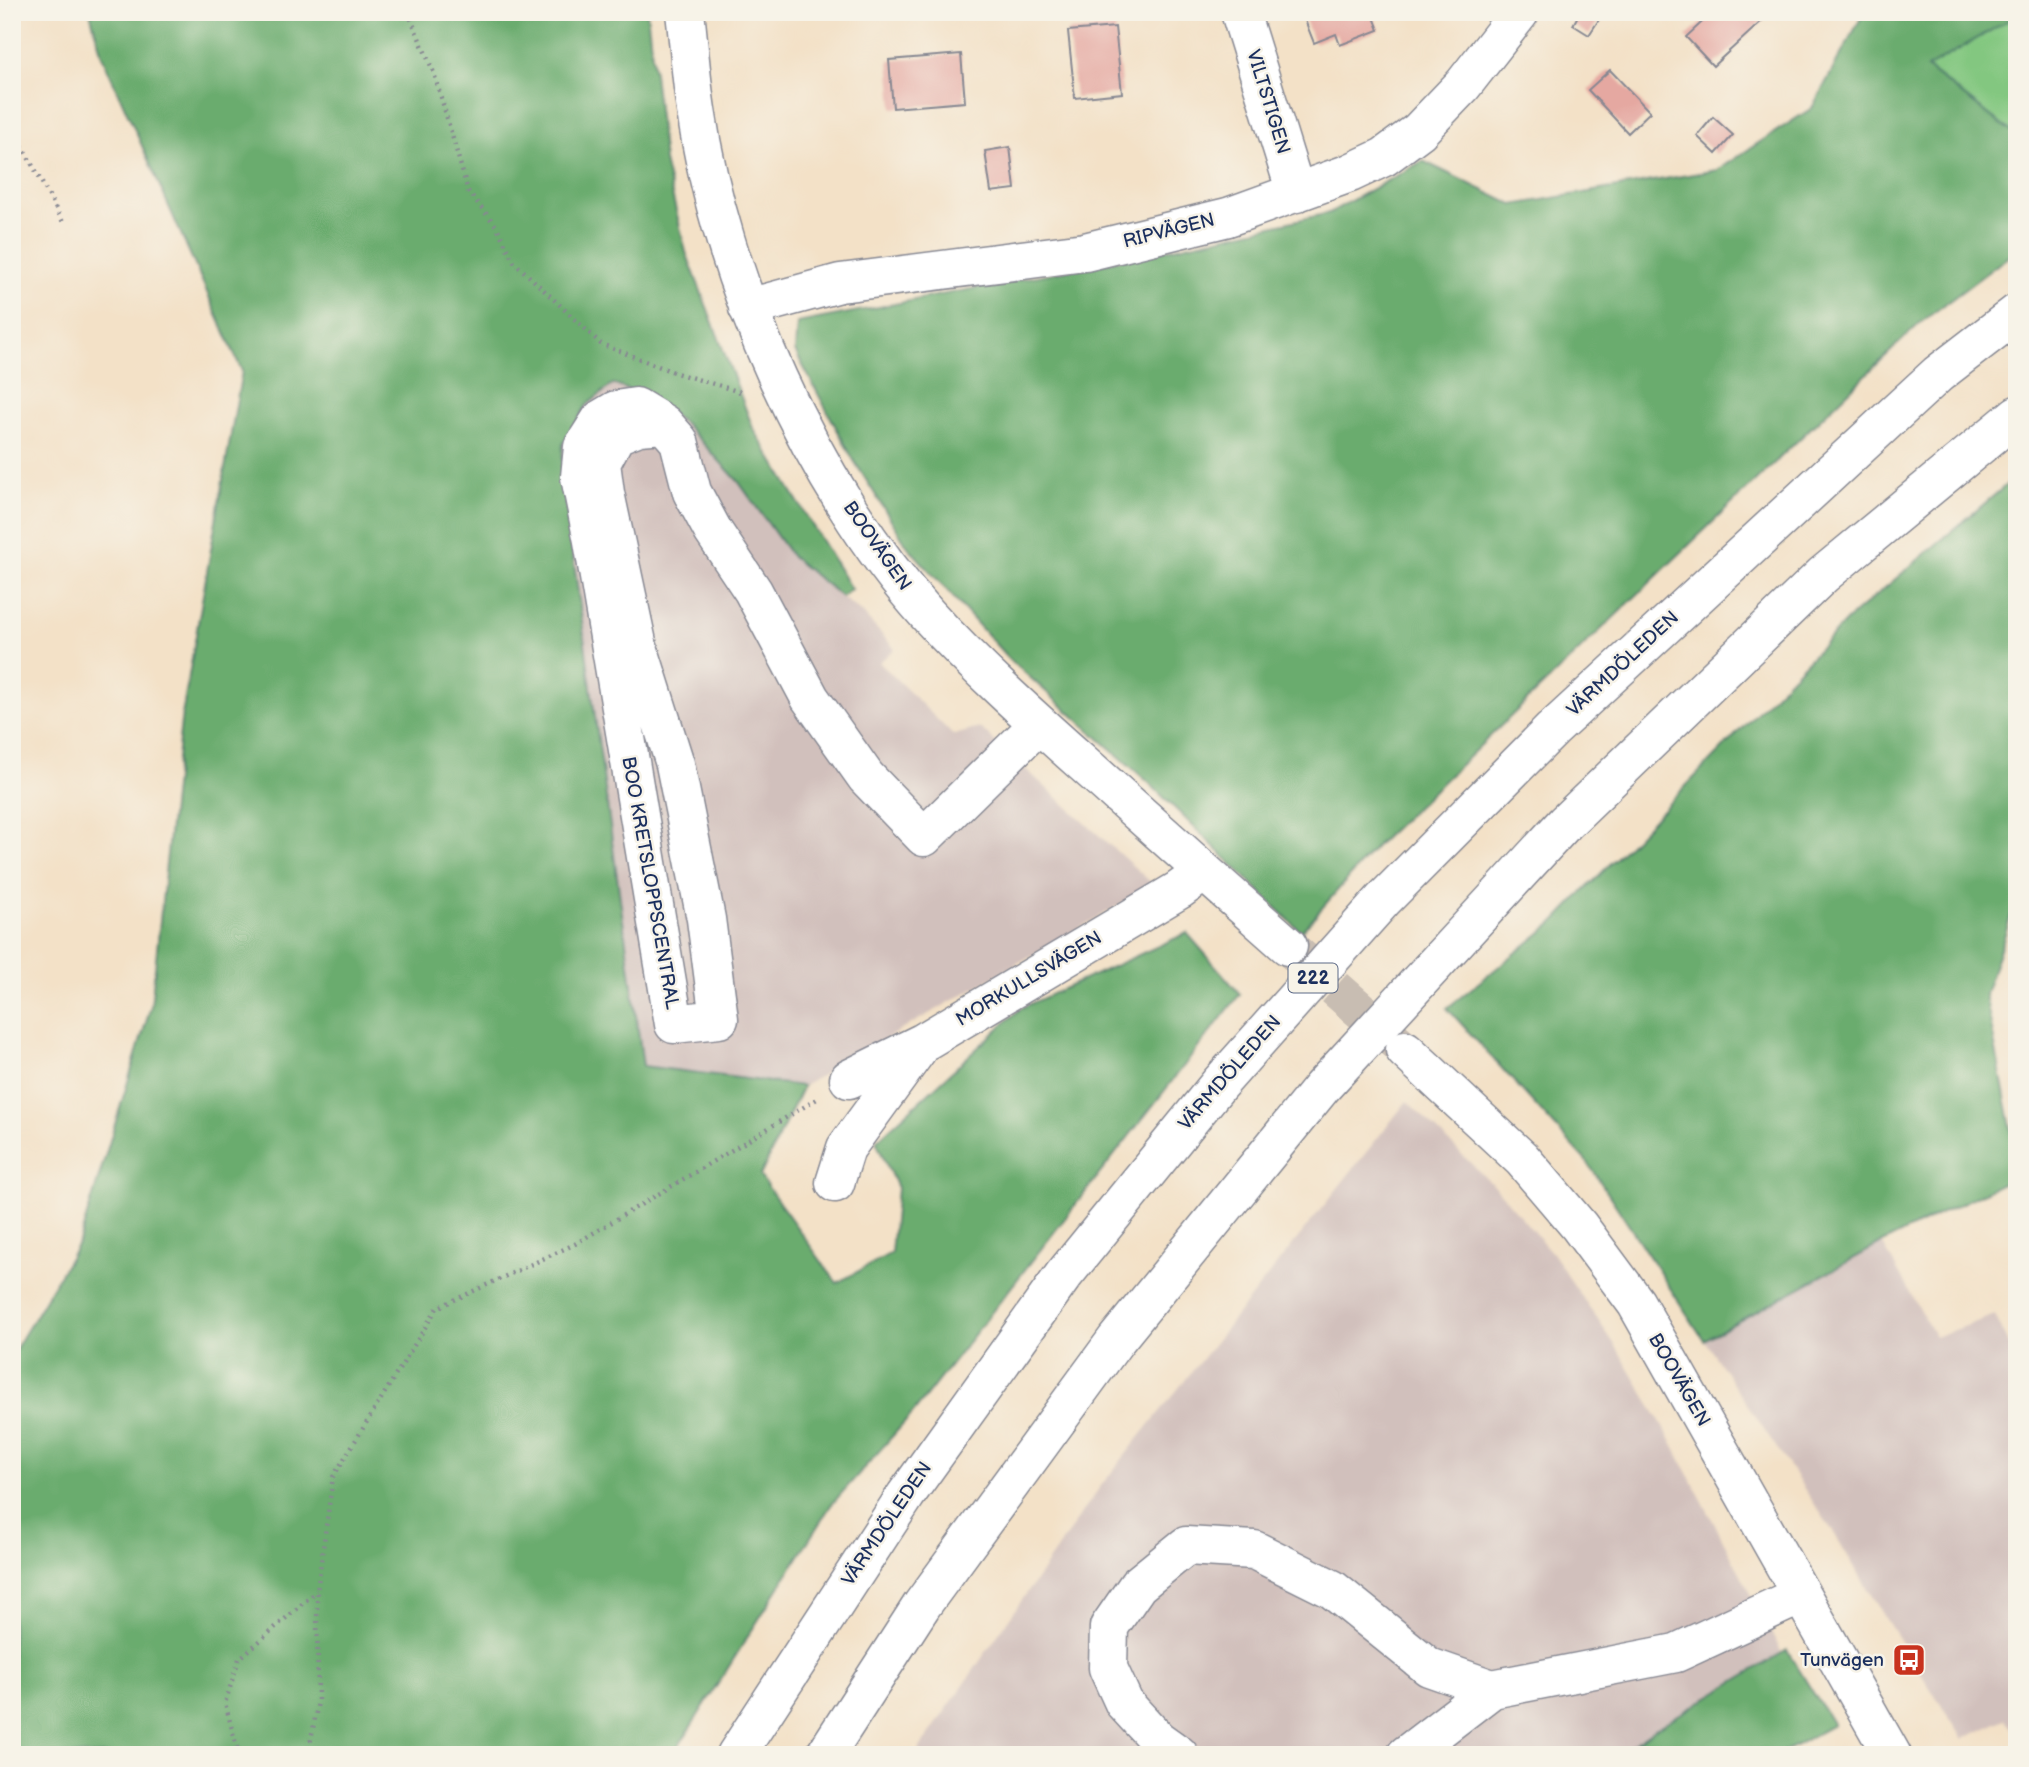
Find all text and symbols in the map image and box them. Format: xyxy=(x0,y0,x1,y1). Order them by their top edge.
street label: VILTSTIGEN xyxy=(1241,47,1295,157)
street label: RIPVÄGEN xyxy=(1121,209,1217,253)
street label: BOOVÄGEN xyxy=(838,497,916,595)
street label: VÄRMDÖLEDEN xyxy=(1562,606,1684,722)
street label: BOO KRETSLOPPSCENTRAL xyxy=(616,755,684,1011)
street label: MORKULLSVÄGEN xyxy=(952,926,1106,1032)
road number: 222 xyxy=(1288,964,1338,993)
street label: VÄRMDÖLEDEN xyxy=(1174,1011,1286,1135)
street label: BOOVÄGEN xyxy=(1643,1329,1715,1431)
street label: VÄRMDÖLEDEN xyxy=(837,1458,937,1590)
bus stop icon: Tunvägen xyxy=(1890,1641,1928,1679)
place label: Tunvägen xyxy=(1800,1649,1884,1672)

